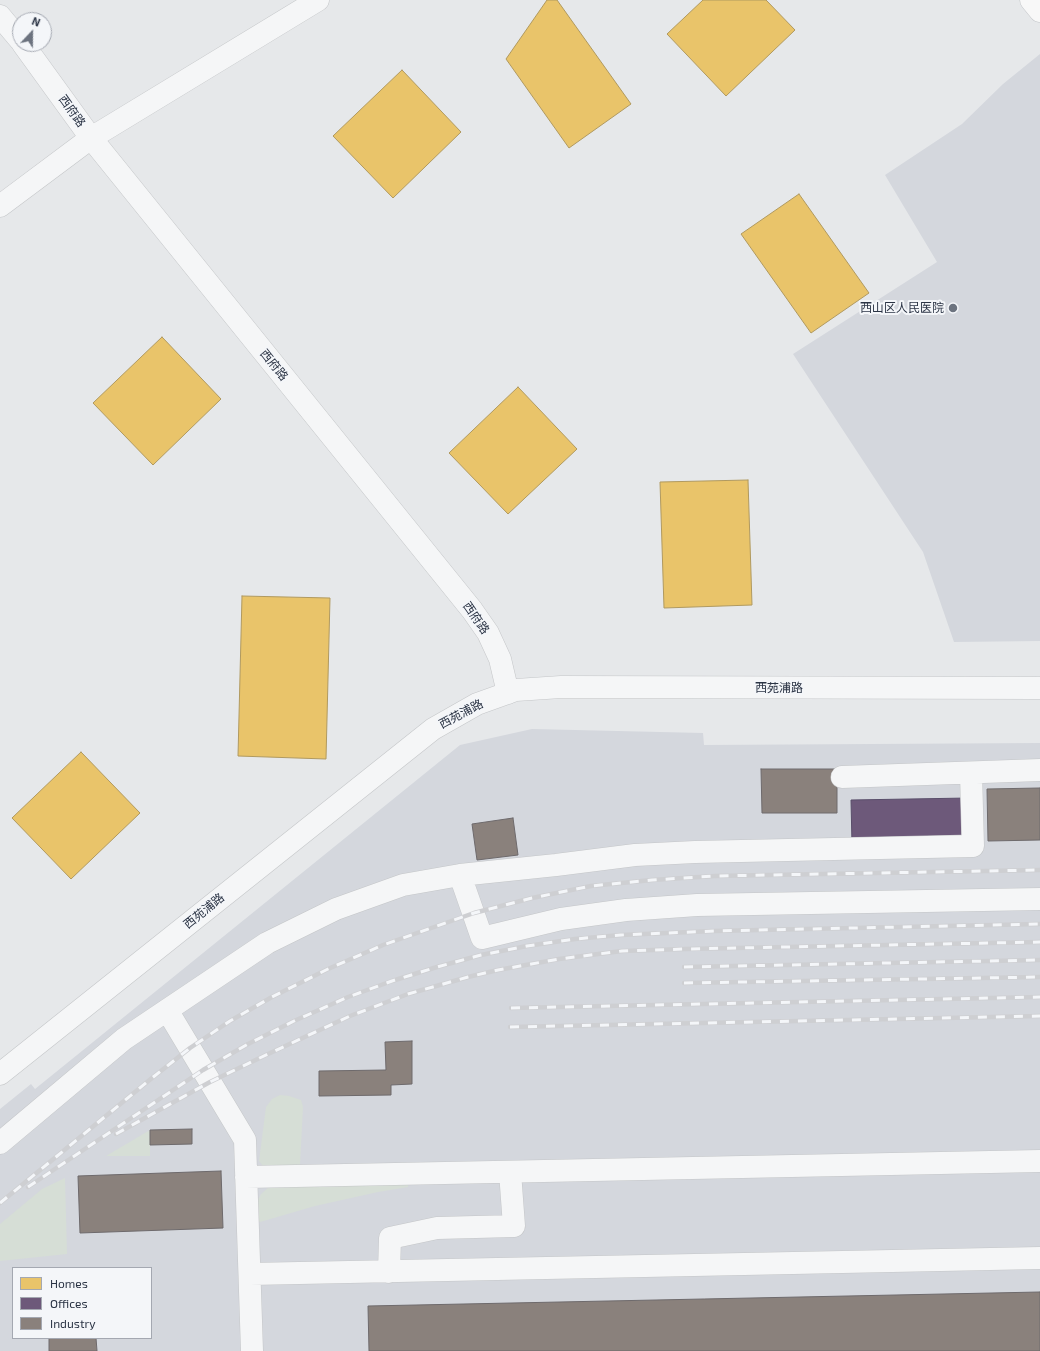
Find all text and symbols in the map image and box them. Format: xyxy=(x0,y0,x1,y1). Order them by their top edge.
north arrow xyxy=(12,12,52,52)
text: N xyxy=(30,14,42,29)
street label: 西府路 xyxy=(56,92,88,130)
place label: 西山区人民医院 xyxy=(860,301,944,315)
marker: 西山区人民医院 xyxy=(947,302,959,314)
street label: 西府路 xyxy=(257,346,291,384)
street label: 西府路 xyxy=(460,599,492,637)
street label: 西苑浦路 xyxy=(755,681,803,695)
street label: 西苑浦路 xyxy=(436,696,486,732)
street label: 西苑浦路 xyxy=(181,890,227,932)
legend xyxy=(12,1267,152,1339)
text: Homes xyxy=(50,1276,88,1290)
text: Offices xyxy=(50,1296,87,1310)
text: Industry xyxy=(50,1316,96,1330)

